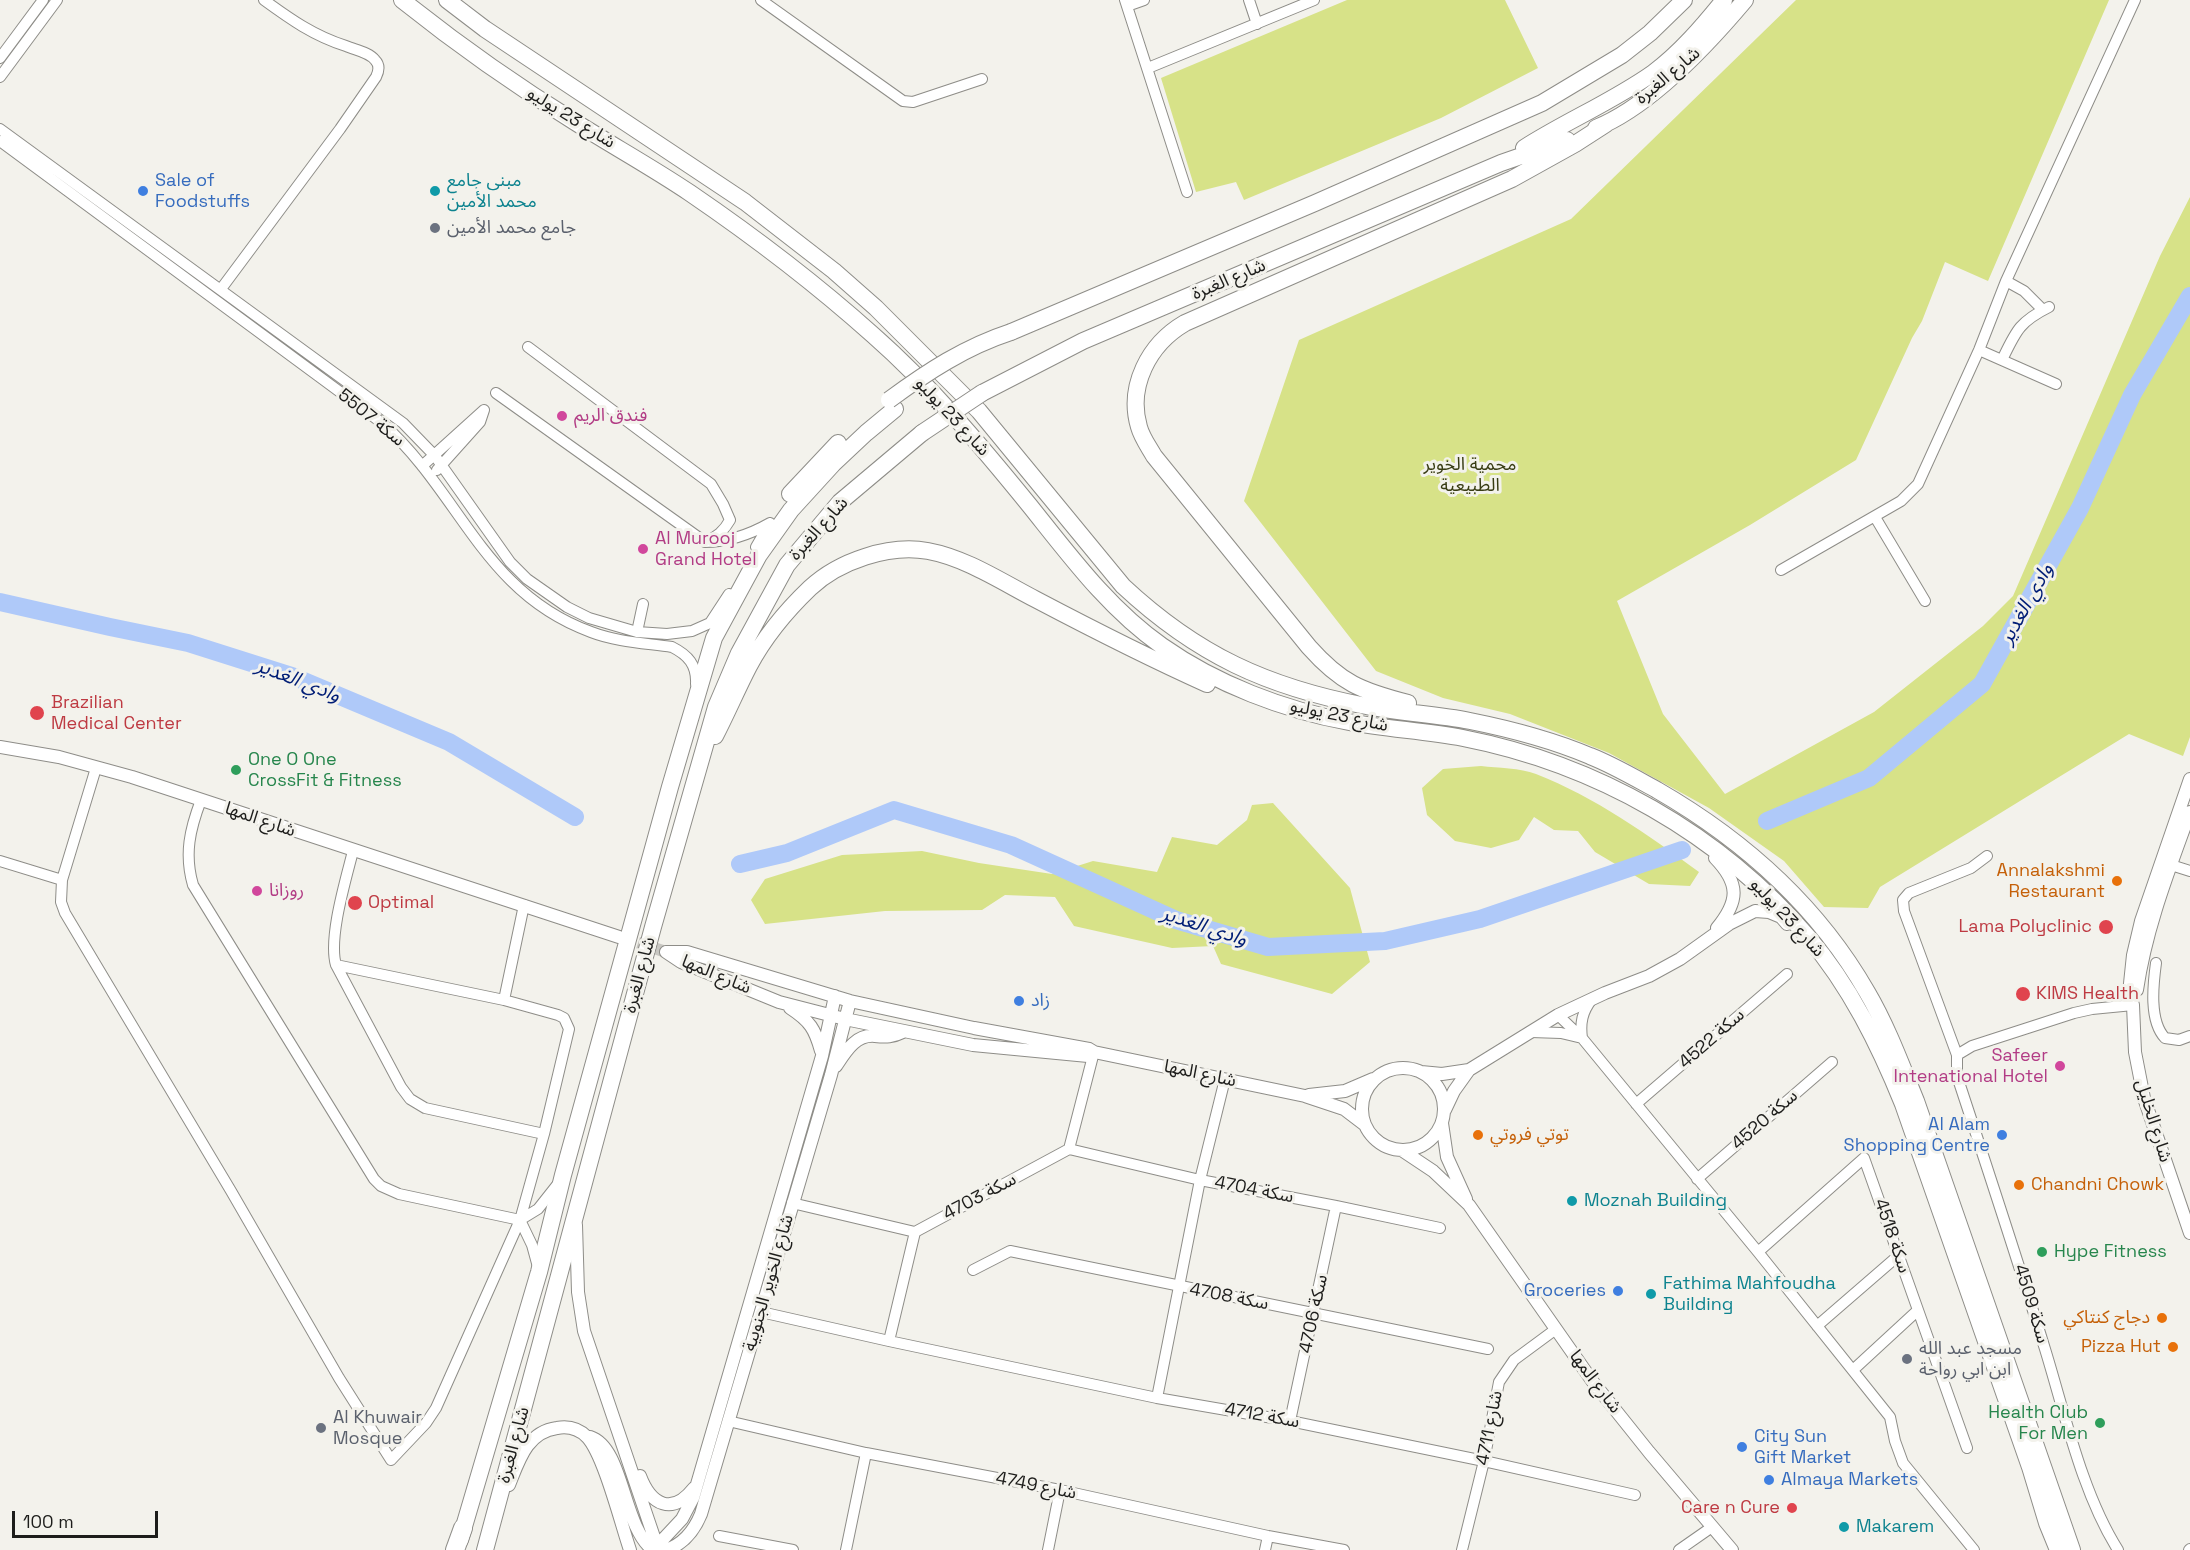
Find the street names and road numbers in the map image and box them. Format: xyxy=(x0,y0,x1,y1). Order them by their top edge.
street label: شارع الغبرة xyxy=(1631,43,1705,109)
street label: شارع 23 يوليو xyxy=(523,82,619,154)
street label: شارع الغبرة xyxy=(1189,255,1269,305)
street label: شارع 23 يوليو xyxy=(910,373,994,461)
street label: سكة 5507 xyxy=(333,385,409,451)
street label: شارع الغبرة xyxy=(785,493,853,565)
street label: شارع 23 يوليو xyxy=(1288,695,1390,737)
street label: شارع المها xyxy=(222,798,298,842)
street label: شارع 23 يوليو xyxy=(1745,874,1829,962)
street label: شارع الغبرة xyxy=(619,935,661,1015)
street label: شارع المها xyxy=(678,951,754,999)
street label: سكة 4522 xyxy=(1675,1005,1749,1073)
street label: شارع المها xyxy=(1162,1056,1238,1092)
street label: شارع الخليل xyxy=(2130,1077,2176,1165)
street label: سكة 4520 xyxy=(1727,1085,1803,1155)
street label: 4703 سكة xyxy=(940,1169,1020,1225)
street label: سكة 4704 xyxy=(1213,1172,1295,1208)
street label: سكة 4518 xyxy=(1869,1196,1915,1276)
street label: شارع الخوير الجنوبية xyxy=(739,1212,799,1354)
street label: سكة 4509 xyxy=(2009,1262,2053,1346)
street label: 4706 سكة xyxy=(1295,1273,1333,1355)
street label: سكة 4708 xyxy=(1188,1279,1270,1315)
street label: شارع المها xyxy=(1564,1346,1626,1418)
street label: 4711 شارع xyxy=(1472,1389,1508,1467)
street label: سكة 4712 xyxy=(1223,1399,1301,1433)
street label: شارع الغبرة xyxy=(493,1405,535,1485)
street label: 4749 شارع xyxy=(994,1468,1078,1504)

